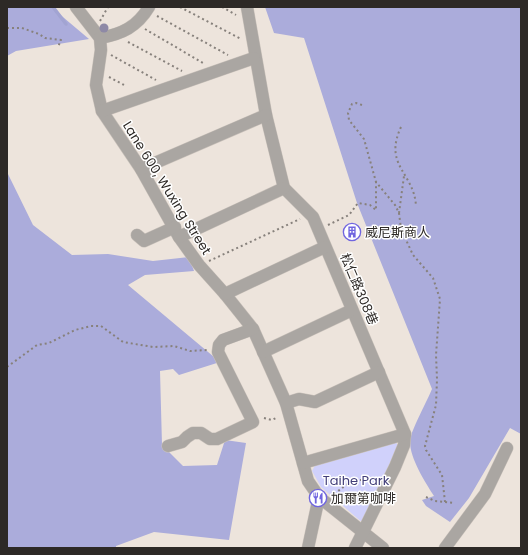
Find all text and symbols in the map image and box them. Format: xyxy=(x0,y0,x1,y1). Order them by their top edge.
street label: Lane 600, Wuxing Street xyxy=(118,118,216,259)
building icon: 威尼斯商人 xyxy=(342,222,362,242)
place label: 威尼斯商人 xyxy=(365,223,430,242)
street label: 松仁路308巷 xyxy=(335,250,383,328)
park label: Taihe Park xyxy=(323,471,390,490)
restaurant icon: 加爾第咖啡 xyxy=(308,488,328,508)
place label: 加爾第咖啡 xyxy=(331,489,396,508)

